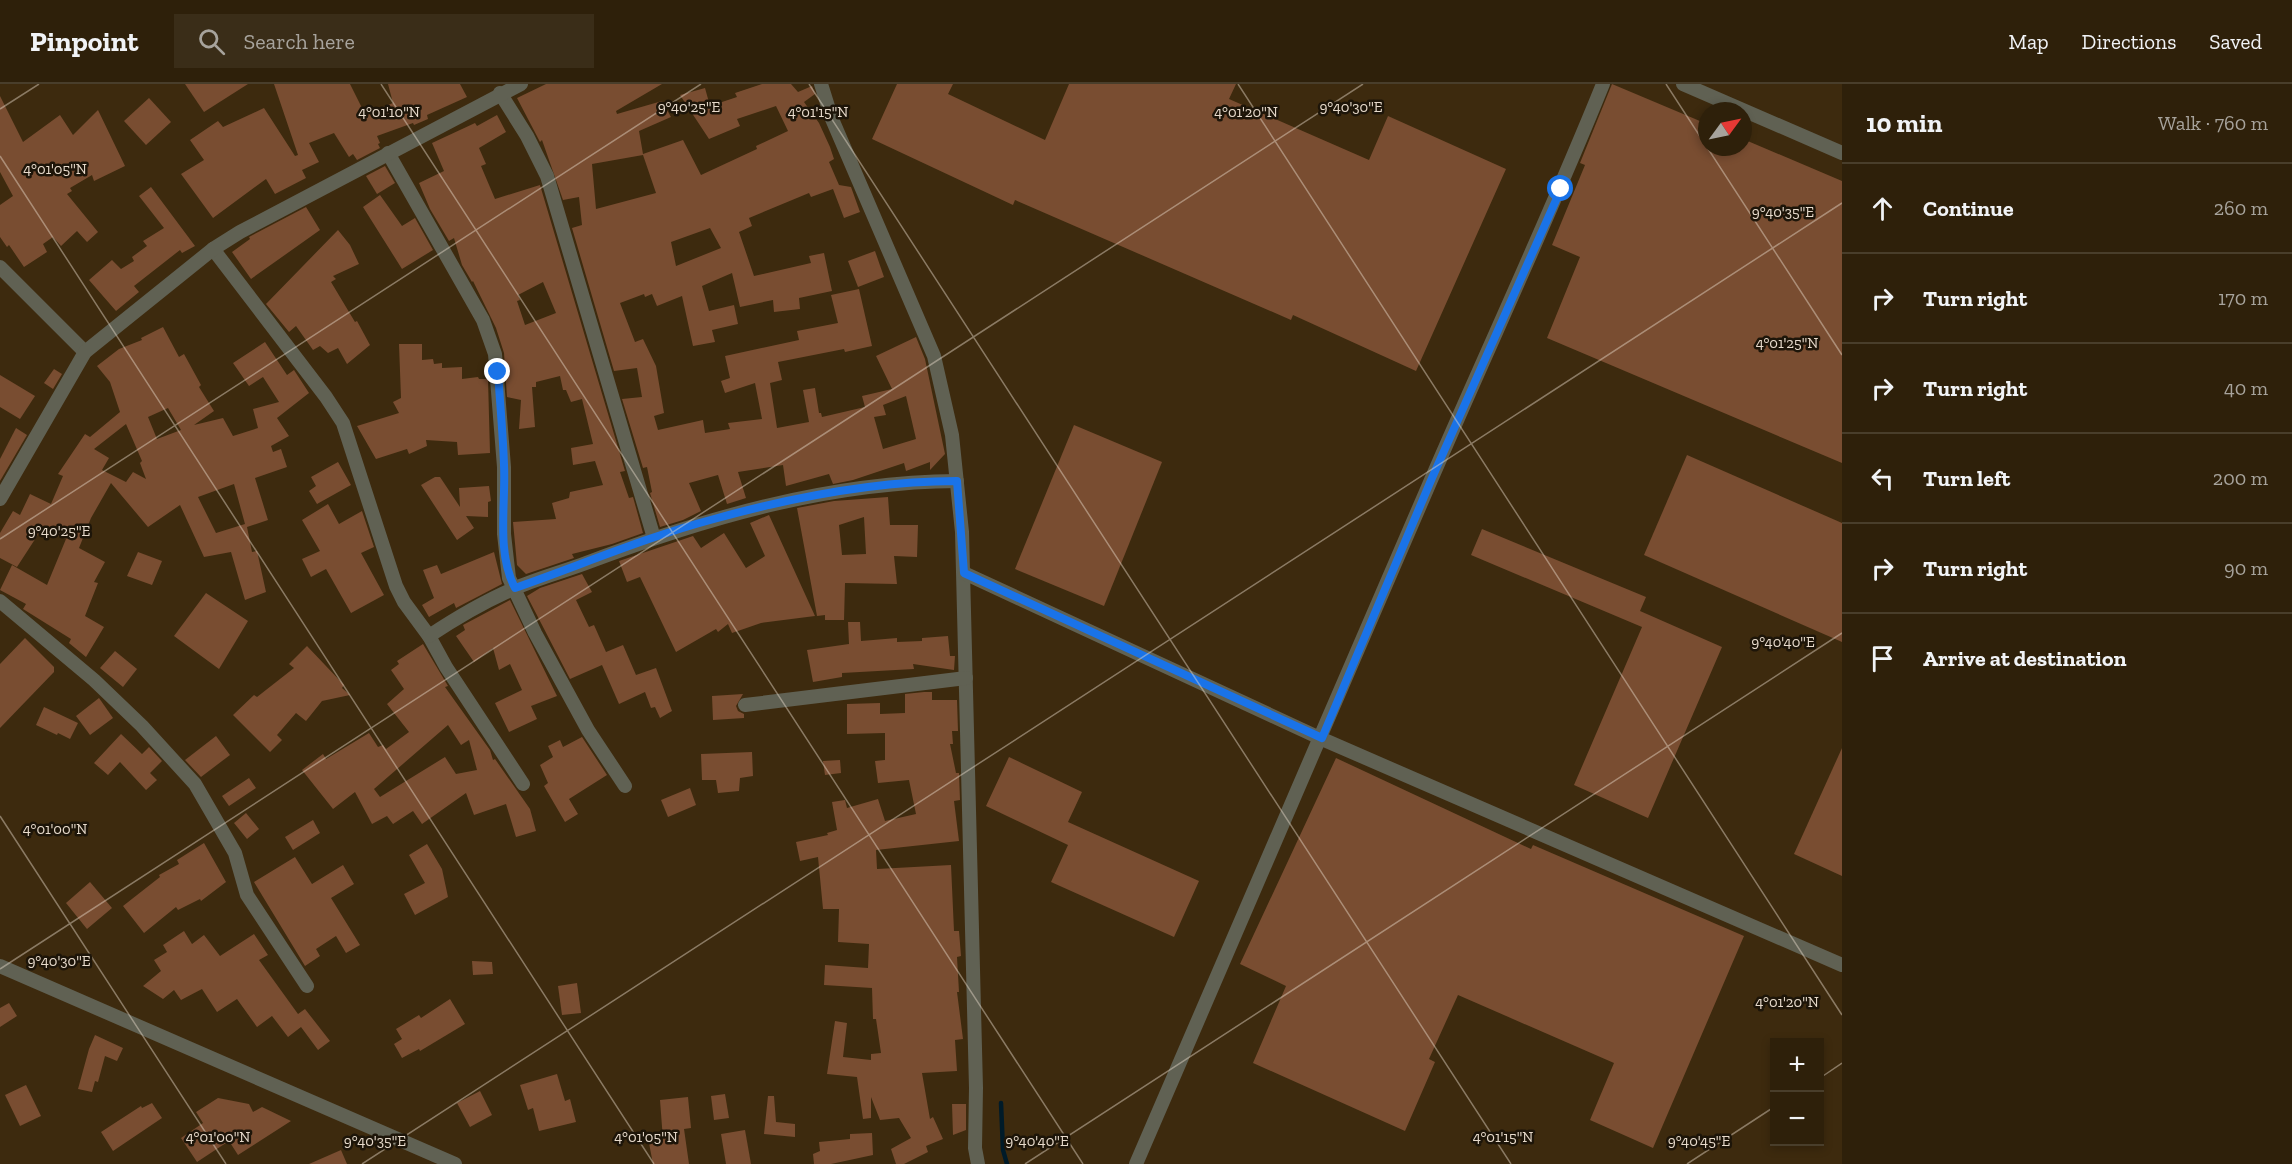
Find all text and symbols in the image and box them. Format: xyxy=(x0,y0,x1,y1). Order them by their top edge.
search box xyxy=(174,14,594,68)
text: Pinpoint xyxy=(30,25,138,58)
icon: search xyxy=(195,25,228,58)
text: Search here xyxy=(243,28,355,55)
text: Map xyxy=(2009,29,2049,54)
text: Directions xyxy=(2082,29,2176,54)
text: Saved xyxy=(2209,29,2262,54)
text: 9°40'25"E xyxy=(658,98,721,116)
text: 9°40'30"E xyxy=(1319,98,1383,116)
north arrow xyxy=(1698,102,1752,156)
text: 4°01'10"N xyxy=(358,103,420,121)
text: 4°01'15"N xyxy=(788,103,848,121)
text: 4°01'20"N xyxy=(1214,103,1278,121)
text: 10 min xyxy=(1866,107,1942,139)
text: Walk · 760 m xyxy=(2158,111,2268,135)
text: 4°01'05"N xyxy=(23,160,87,178)
route start xyxy=(1547,175,1573,201)
icon: ahead xyxy=(1866,192,1899,225)
text: Continue xyxy=(1923,195,2014,222)
text: 260 m xyxy=(2214,196,2268,220)
text: 9°40'35"E xyxy=(1752,203,1814,221)
icon: right xyxy=(1866,282,1899,315)
text: Turn right xyxy=(1923,285,2027,312)
text: 170 m xyxy=(2218,286,2268,310)
text: 4°01'25"N xyxy=(1756,334,1818,352)
route end xyxy=(484,358,510,384)
icon: right xyxy=(1866,372,1899,405)
text: Turn right xyxy=(1923,375,2027,402)
text: 40 m xyxy=(2224,376,2268,400)
icon: left xyxy=(1866,462,1899,495)
text: Turn left xyxy=(1923,465,2010,492)
text: 200 m xyxy=(2213,466,2268,490)
text: 9°40'25"E xyxy=(28,522,91,540)
icon: right xyxy=(1866,552,1899,585)
text: Turn right xyxy=(1923,555,2027,582)
text: 90 m xyxy=(2224,556,2268,580)
text: 9°40'40"E xyxy=(1751,633,1815,651)
icon: arrive xyxy=(1866,642,1899,675)
text: Arrive at destination xyxy=(1923,645,2126,672)
text: 4°01'00"N xyxy=(23,820,87,838)
text: 9°40'30"E xyxy=(27,952,91,970)
text: 4°01'20"N xyxy=(1755,993,1819,1011)
map controls xyxy=(1770,1038,1824,1146)
button: + xyxy=(1770,1038,1824,1092)
button: − xyxy=(1770,1092,1824,1146)
text: 4°01'00"N xyxy=(186,1128,250,1146)
text: 4°01'05"N xyxy=(614,1128,678,1146)
text: 4°01'15"N xyxy=(1473,1128,1533,1146)
text: 9°40'35"E xyxy=(344,1132,406,1150)
text: 9°40'40"E xyxy=(1005,1132,1069,1150)
text: 9°40'45"E xyxy=(1668,1132,1730,1150)

